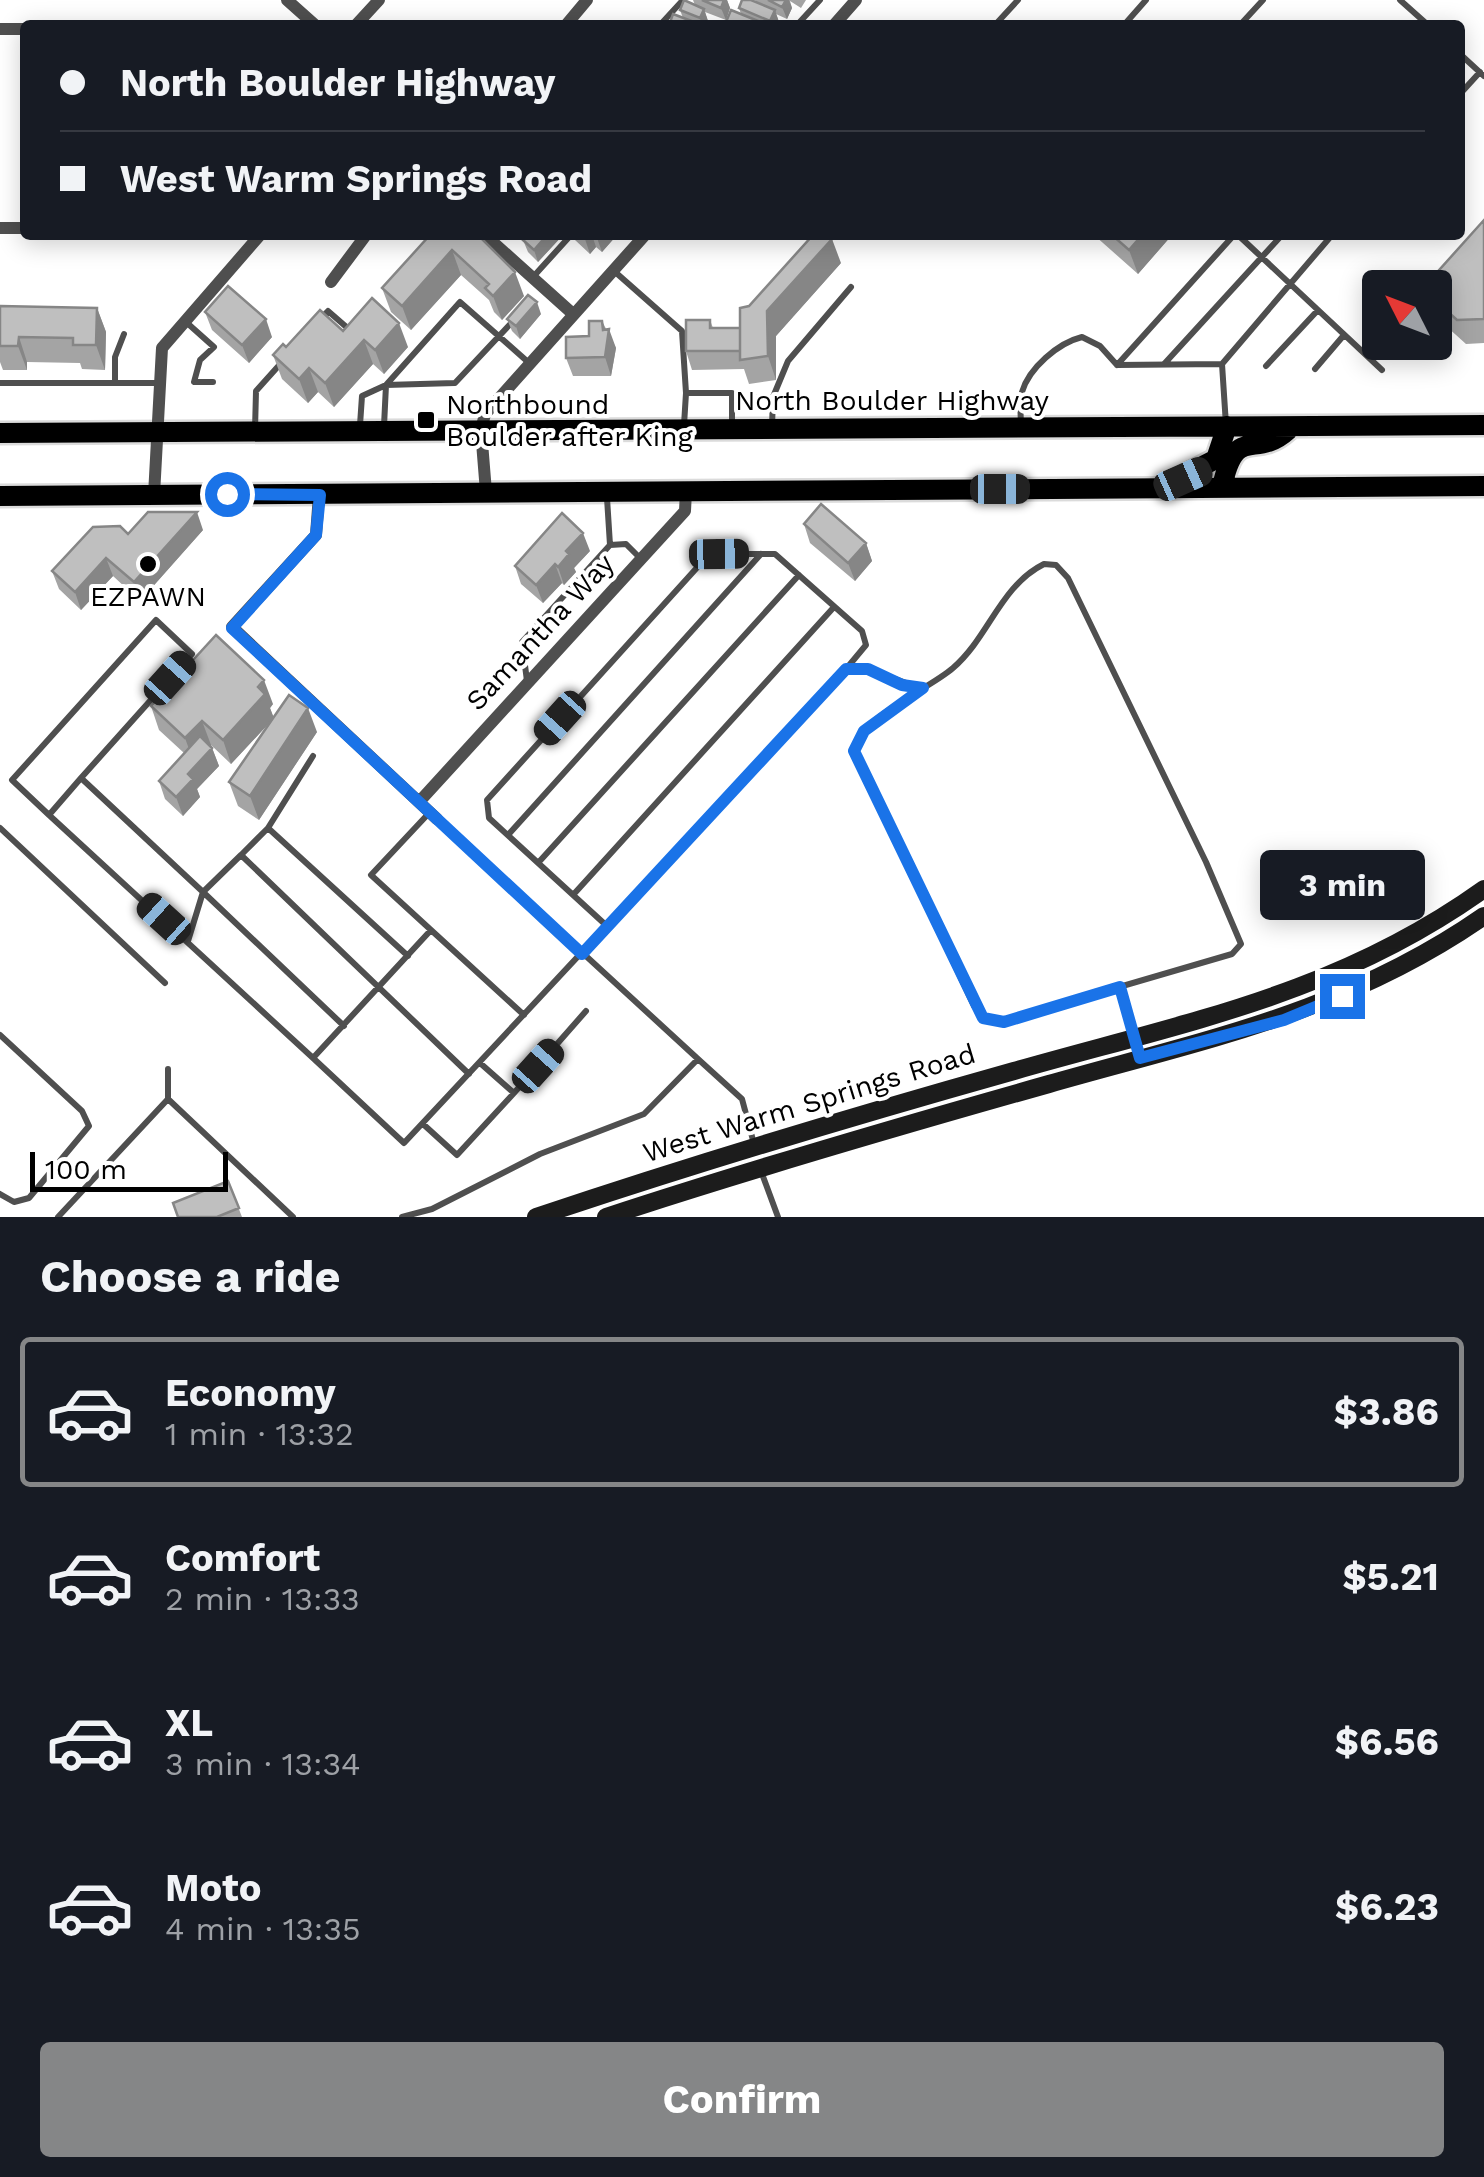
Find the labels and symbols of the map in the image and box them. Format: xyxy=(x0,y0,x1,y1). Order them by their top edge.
north arrow xyxy=(1362,270,1452,360)
street label: North Boulder Highway xyxy=(735,384,1049,417)
place label: Northbound Boulder after King xyxy=(446,388,693,453)
marker: Northbound Boulder after King xyxy=(415,409,437,431)
car xyxy=(1149,453,1217,505)
route start xyxy=(205,472,250,517)
car xyxy=(970,474,1030,504)
car xyxy=(689,538,749,570)
street label: Samantha Way xyxy=(459,547,621,717)
marker: EZPAWN xyxy=(137,553,159,575)
place label: EZPAWN xyxy=(90,580,206,613)
car xyxy=(139,646,201,710)
car xyxy=(529,686,591,750)
callout: 3 min xyxy=(1260,851,1424,921)
car xyxy=(132,888,196,950)
route end xyxy=(1320,974,1365,1019)
car xyxy=(507,1034,569,1098)
street label: West Warm Springs Road xyxy=(639,1037,979,1169)
scale bar xyxy=(30,1147,228,1192)

